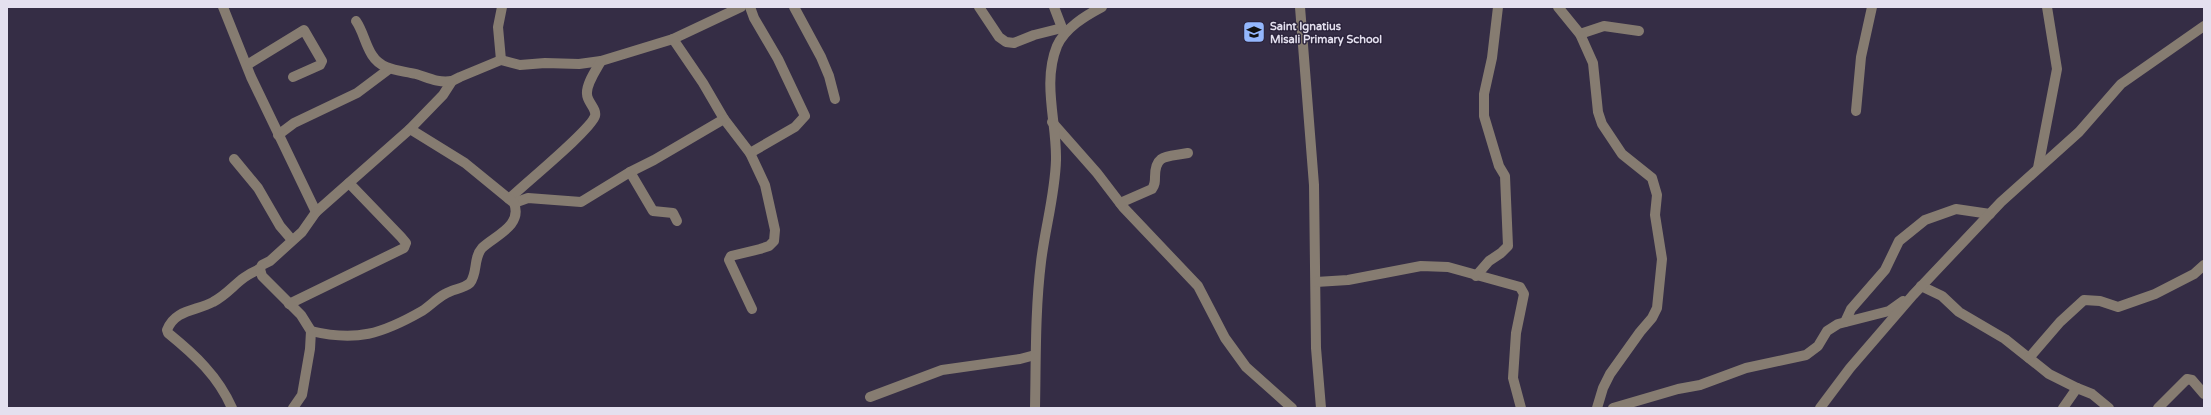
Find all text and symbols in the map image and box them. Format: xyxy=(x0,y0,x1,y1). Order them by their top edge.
school or university icon: Saint Ignatius Misali Primary School xyxy=(1241,19,1267,45)
place label: Saint Ignatius Misali Primary School xyxy=(1270,20,1382,47)

